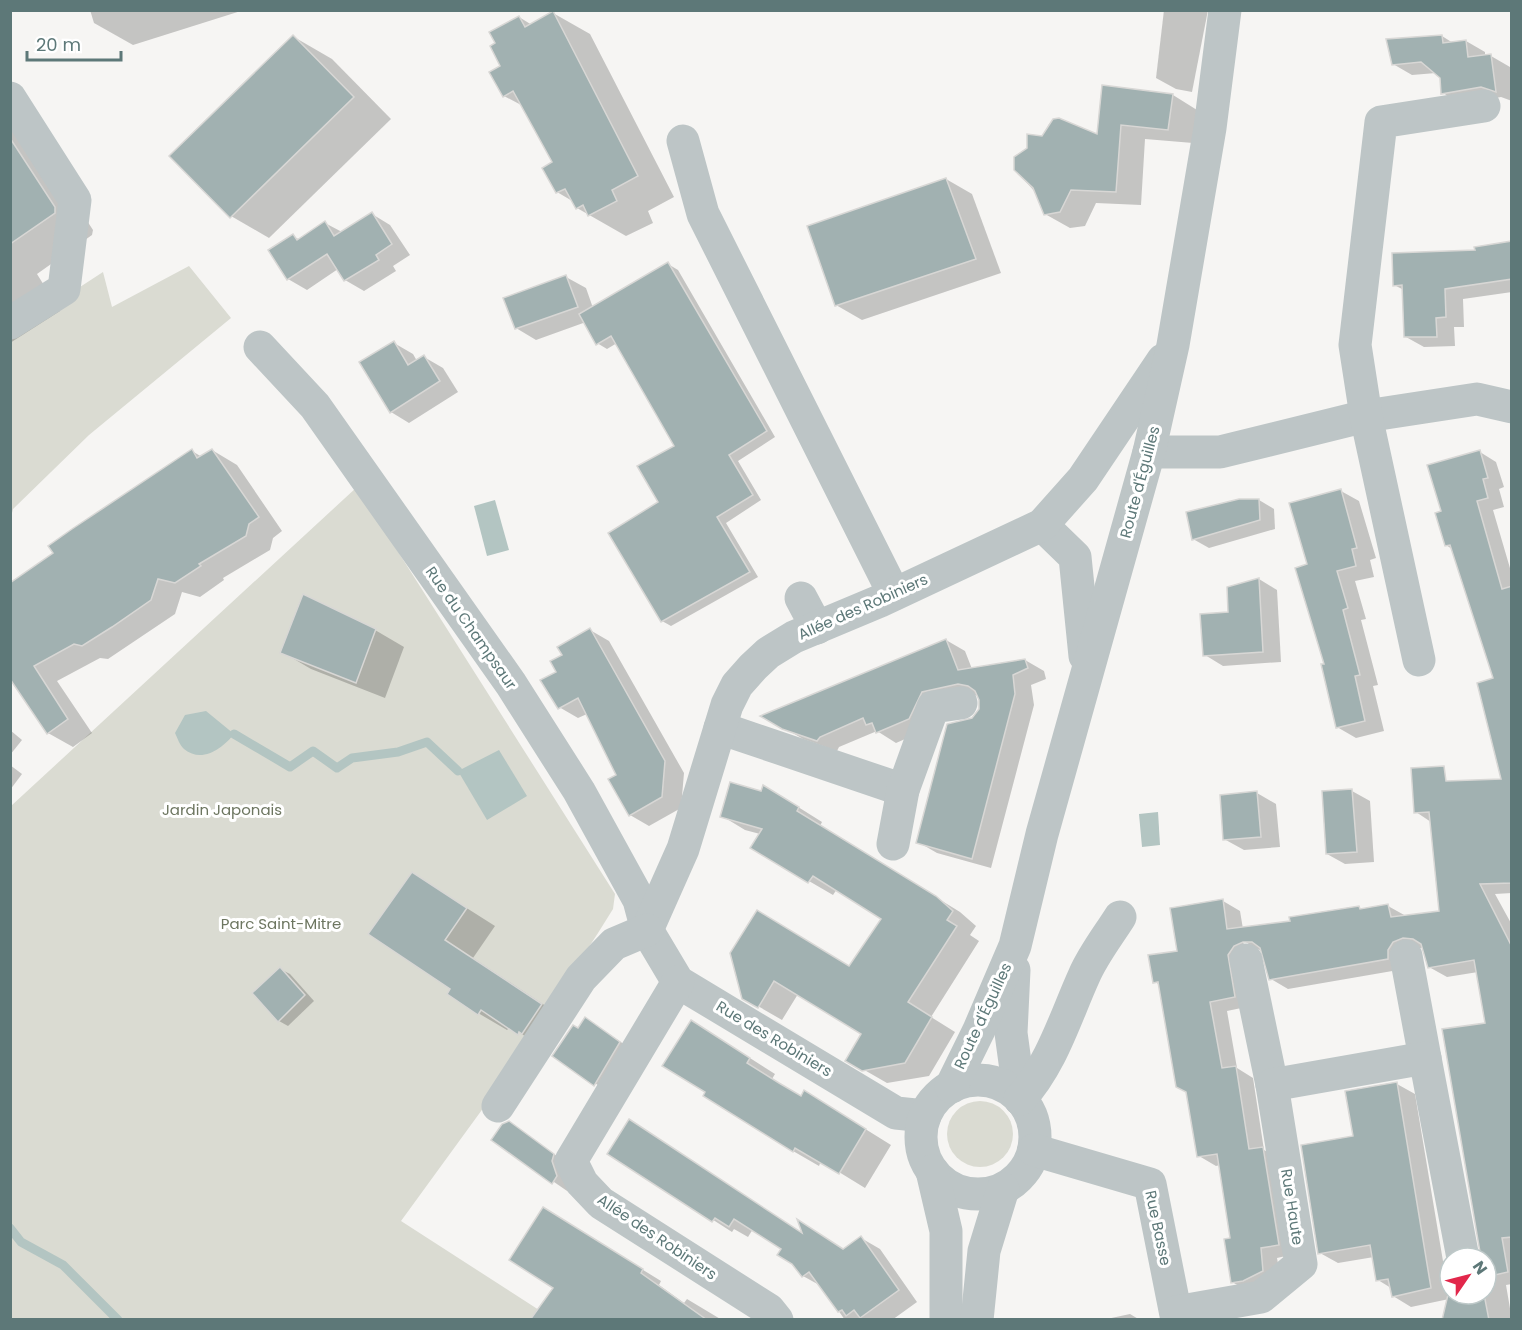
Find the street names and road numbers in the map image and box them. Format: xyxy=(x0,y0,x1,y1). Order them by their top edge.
street label: Route d'Éguilles xyxy=(1114,423,1165,540)
street label: Rue du Champsaur xyxy=(421,562,522,694)
street label: Allée des Robiniers xyxy=(795,568,931,645)
street label: Route d'Éguilles xyxy=(949,959,1016,1072)
street label: Rue des Robiniers xyxy=(712,996,836,1082)
street label: Rue Haute xyxy=(1276,1167,1309,1247)
street label: Rue Basse xyxy=(1140,1188,1177,1267)
street label: Allée des Robiniers xyxy=(593,1189,721,1285)

